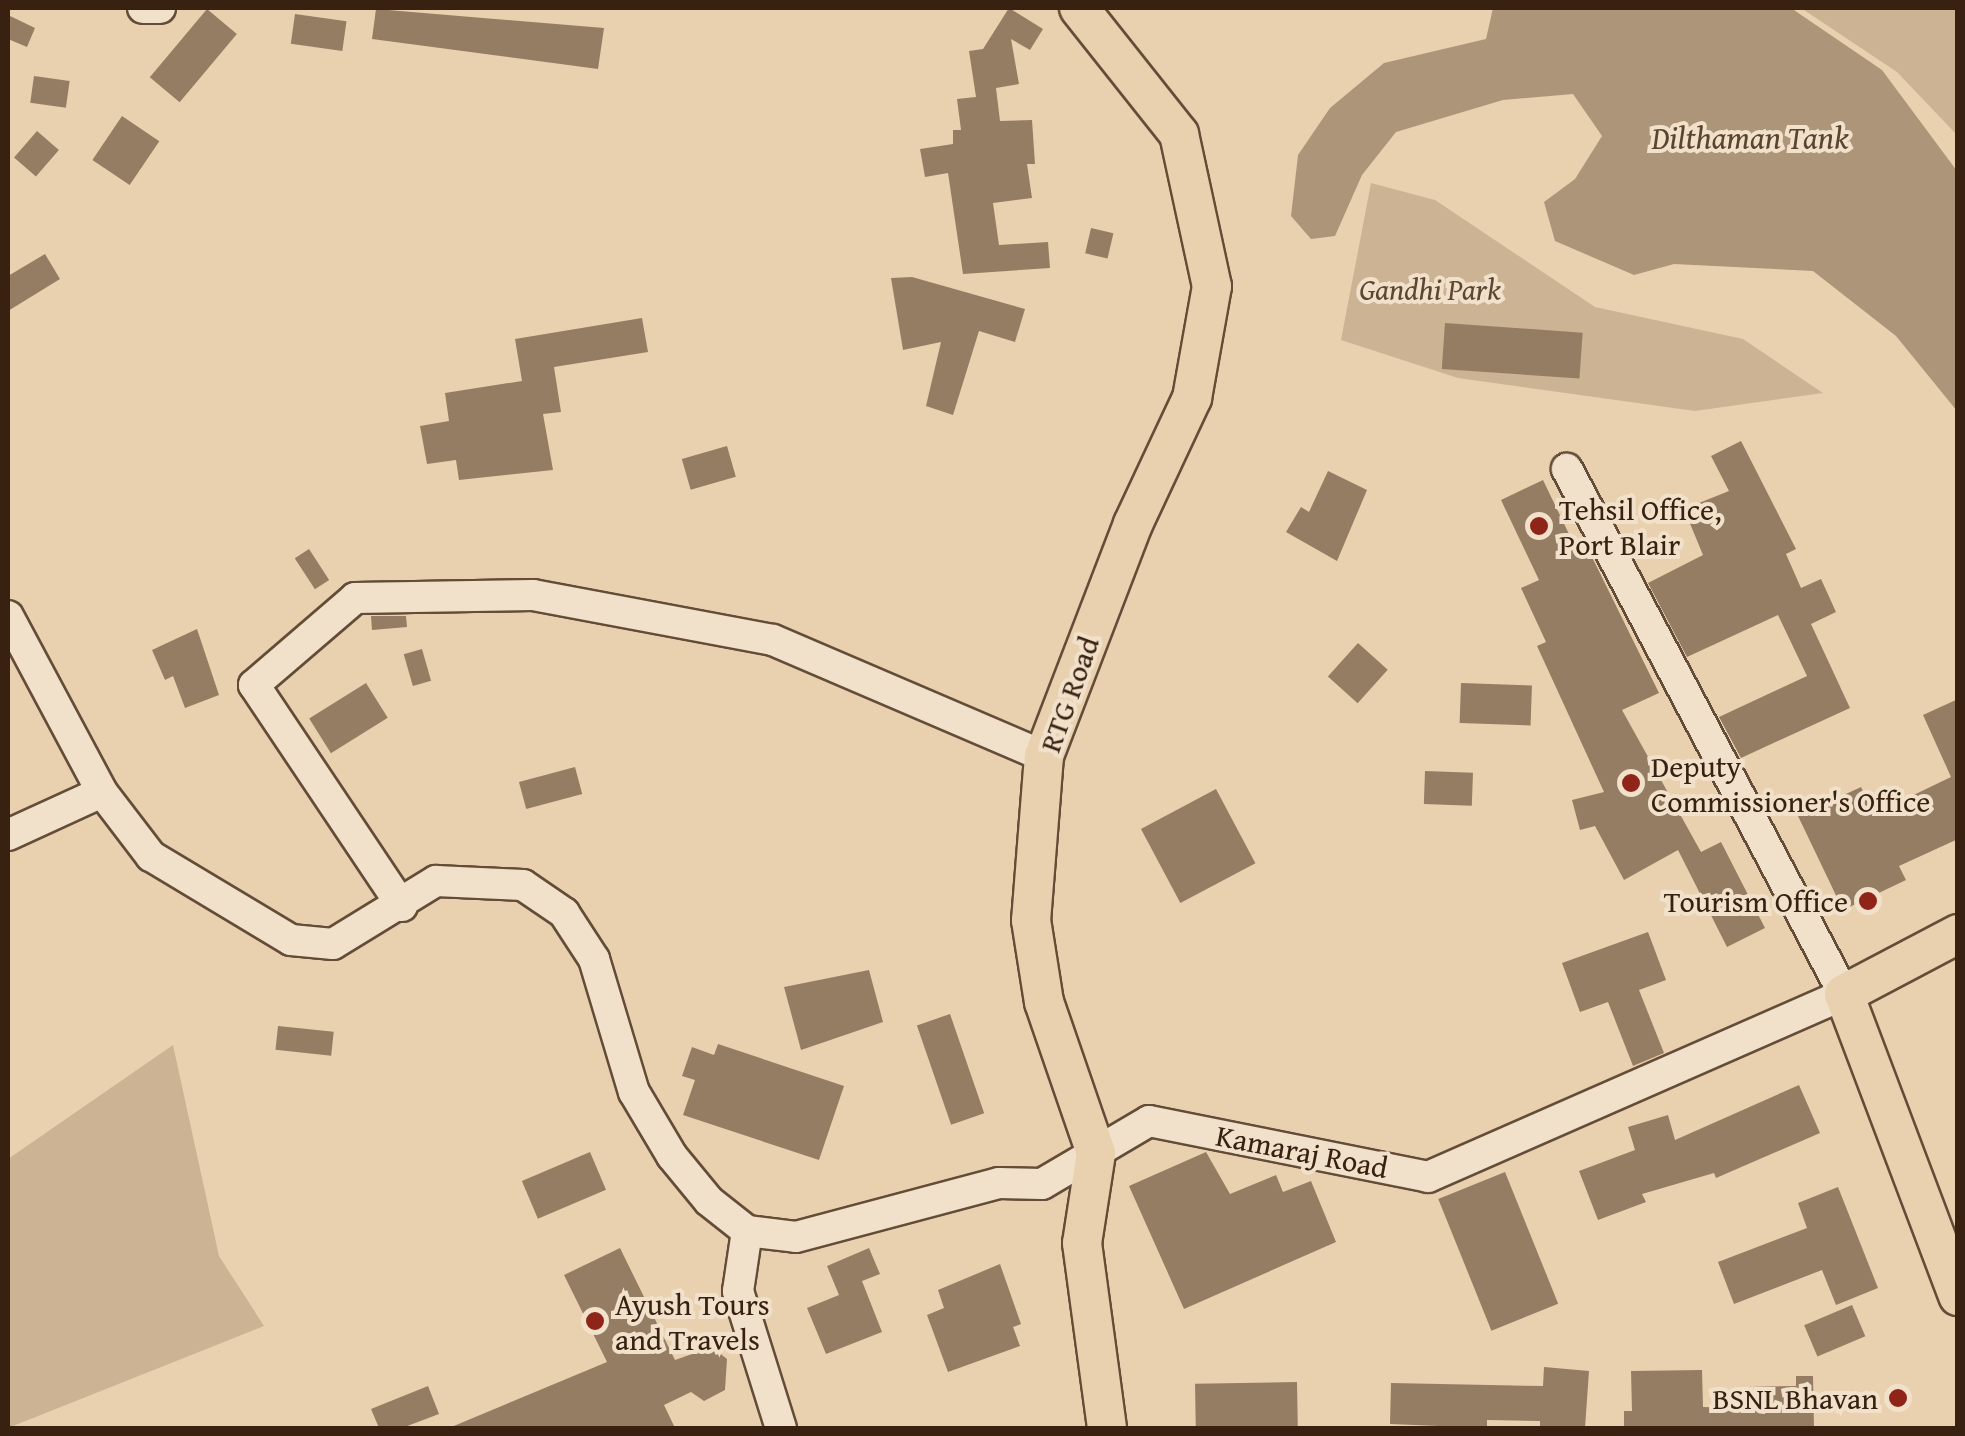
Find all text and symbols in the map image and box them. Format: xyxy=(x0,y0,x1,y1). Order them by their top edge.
water label: Dilthaman Tank xyxy=(1651,119,1849,157)
park label: Gandhi Park xyxy=(1359,271,1501,307)
place label: Tehsil Office, Port Blair xyxy=(1559,491,1721,562)
marker: Tehsil Office, Port Blair xyxy=(1528,515,1550,537)
street label: RTG Road xyxy=(1031,631,1107,757)
place label: Deputy Commissioner's Office xyxy=(1651,748,1930,818)
marker: Deputy Commissioner's Office xyxy=(1620,772,1642,794)
place label: Tourism Office xyxy=(1664,883,1848,919)
marker: Tourism Office xyxy=(1857,890,1879,912)
street label: Kamaraj Road xyxy=(1213,1117,1391,1185)
place label: Ayush Tours and Travels xyxy=(615,1286,770,1356)
marker: Ayush Tours and Travels xyxy=(584,1310,606,1332)
place label: BSNL Bhavan xyxy=(1713,1380,1878,1416)
marker: BSNL Bhavan xyxy=(1887,1387,1909,1409)

